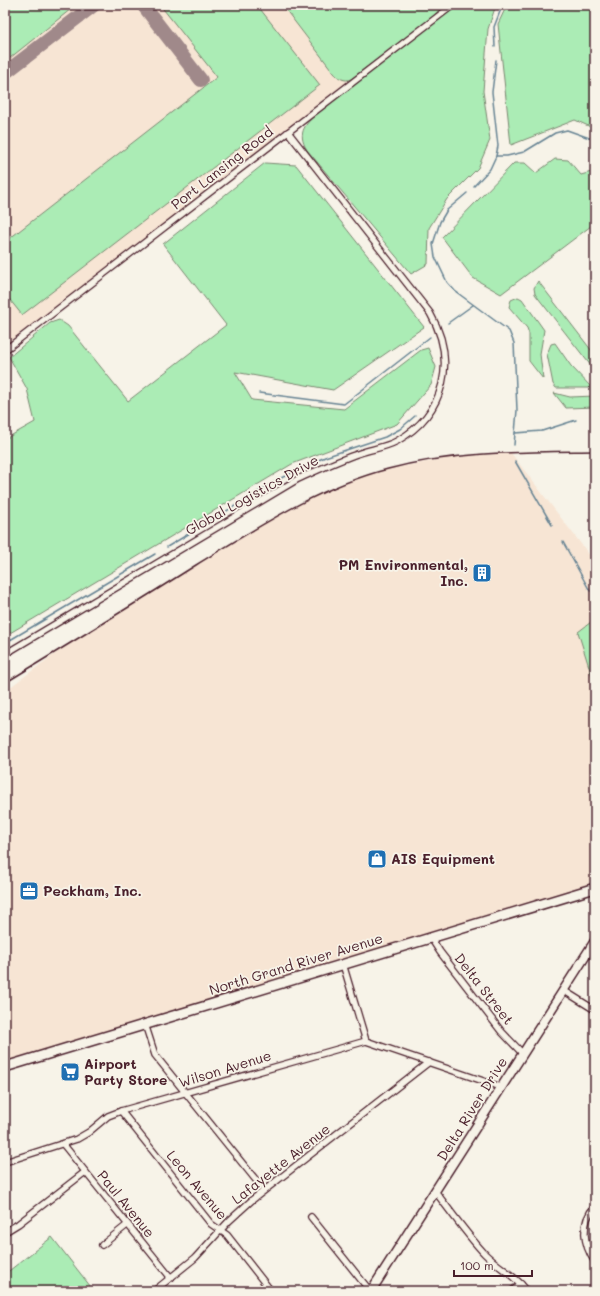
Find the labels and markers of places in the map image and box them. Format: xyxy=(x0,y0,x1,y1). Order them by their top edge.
place label: PM Environmental, Inc. xyxy=(339,555,468,590)
building icon: PM Environmental, Inc. xyxy=(471,562,493,584)
shop icon: AIS Equipment xyxy=(366,848,388,870)
place label: AIS Equipment xyxy=(391,849,495,868)
office icon: Peckham, Inc. xyxy=(18,880,40,902)
place label: Peckham, Inc. xyxy=(43,881,142,900)
place label: Airport Party Store xyxy=(84,1054,167,1089)
supermarket icon: Airport Party Store xyxy=(59,1061,81,1083)

